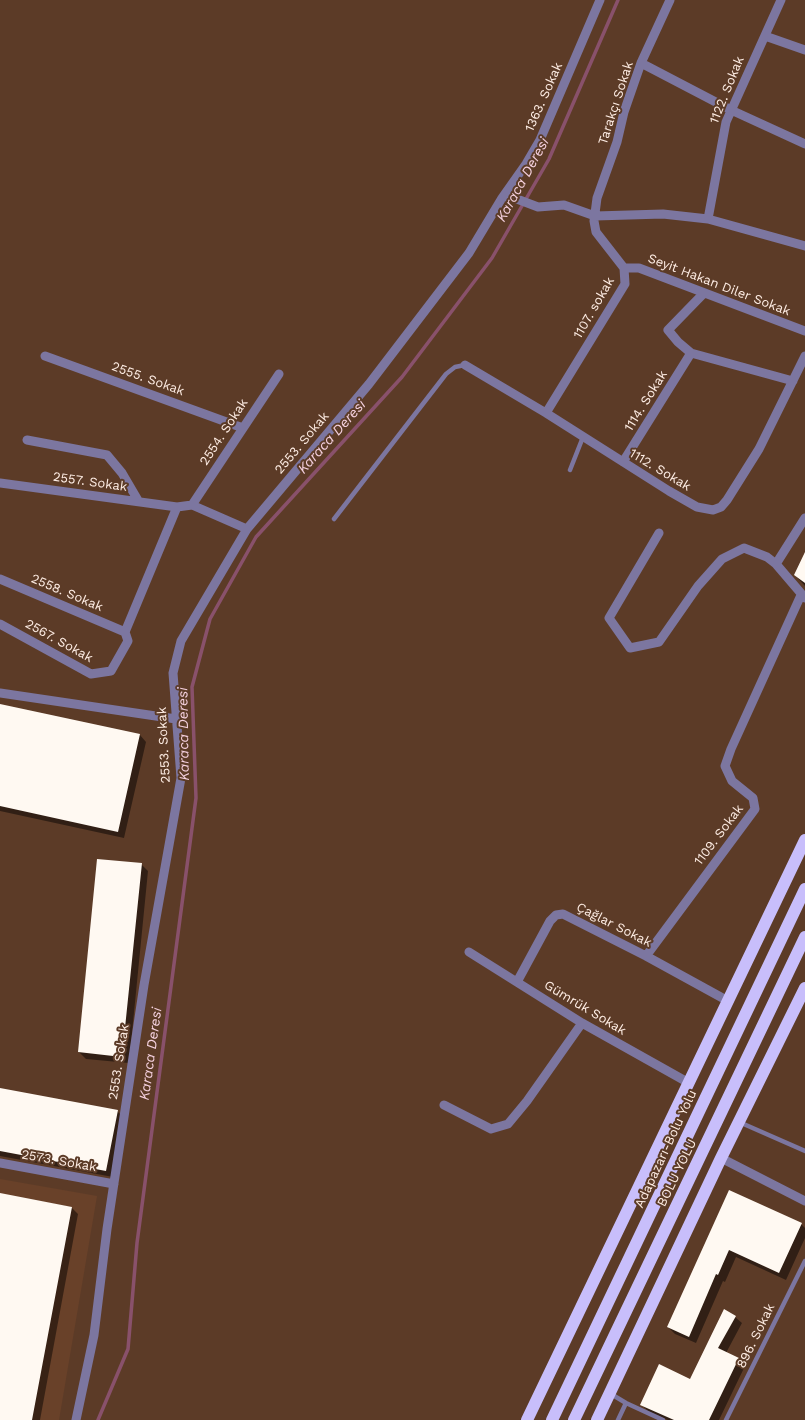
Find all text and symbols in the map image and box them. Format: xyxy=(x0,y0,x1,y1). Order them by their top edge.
street label: 1122. Sokak xyxy=(706,54,748,126)
street label: Tarakçı Sokak xyxy=(595,59,637,147)
street label: 1363. Sokak xyxy=(522,60,566,134)
water label: Karaca Deresi xyxy=(493,135,553,225)
street label: Seyit Hakan Diler Sokak xyxy=(645,251,793,319)
street label: 1107. sokak xyxy=(570,274,618,342)
street label: 2555. Sokak xyxy=(109,359,187,399)
street label: 1114. Sokak xyxy=(621,368,671,434)
street label: 2554. Sokak xyxy=(197,396,251,468)
water label: Karaca Deresi xyxy=(294,397,370,477)
street label: 2553. Sokak xyxy=(272,409,332,477)
street label: 1112. Sokak xyxy=(627,446,693,494)
street label: 2557. Sokak xyxy=(52,469,128,495)
street label: 2558. Sokak xyxy=(29,571,105,615)
street label: 2567. Sokak xyxy=(22,616,96,666)
water label: Karaca Deresi xyxy=(175,687,193,781)
street label: 2553. Sokak xyxy=(154,707,174,783)
street label: 1109. Sokak xyxy=(691,802,747,868)
street label: Çağlar Sokak xyxy=(574,899,654,951)
street label: Gümrük Sokak xyxy=(541,977,629,1039)
water label: Karaca Deresi xyxy=(136,1007,166,1101)
street label: 2553. Sokak xyxy=(105,1023,133,1101)
street label: Adapazarı-Bolu Yolu xyxy=(632,1088,700,1210)
street label: BOLU YOLU xyxy=(654,1137,700,1209)
street label: 2573. Sokak xyxy=(20,1147,98,1175)
street label: 896. Sokak xyxy=(734,1301,778,1371)

